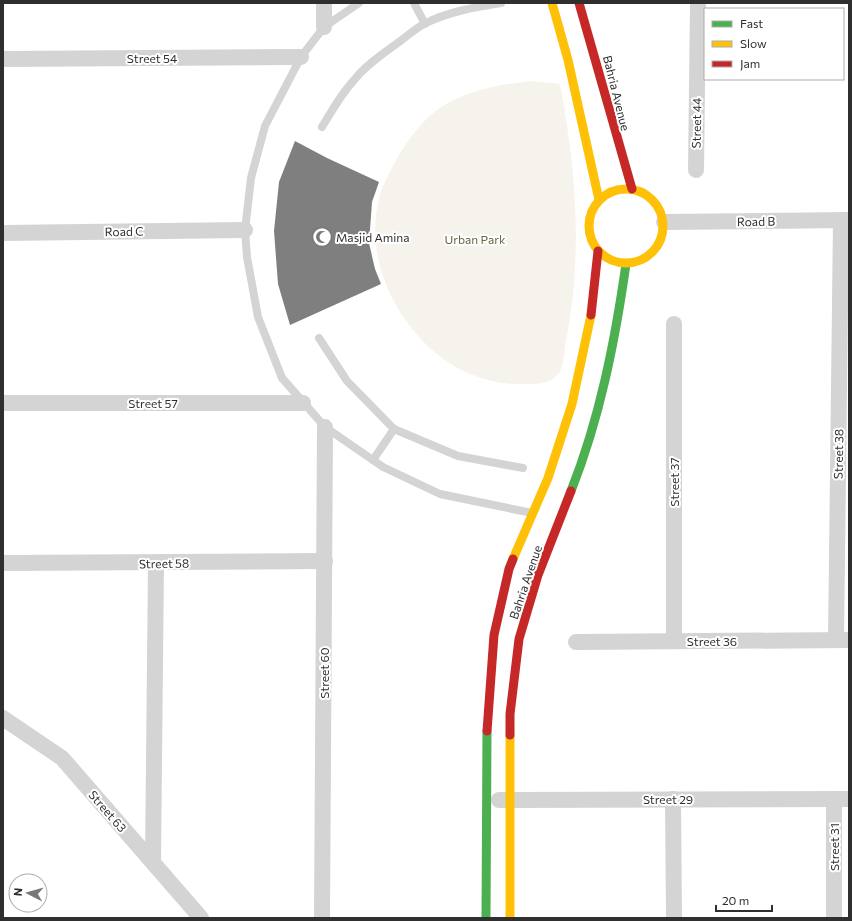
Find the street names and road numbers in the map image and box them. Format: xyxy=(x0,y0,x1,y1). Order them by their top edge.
street label: Street 54 xyxy=(127,51,177,65)
street label: Bahria Avenue xyxy=(601,54,633,132)
street label: Street 44 xyxy=(689,98,703,148)
street label: Road B xyxy=(737,214,775,228)
street label: Road C xyxy=(105,224,143,238)
street label: Street 57 xyxy=(128,396,178,410)
street label: Street 38 xyxy=(831,429,845,479)
street label: Street 37 xyxy=(667,457,681,507)
street label: Bahria Avenue xyxy=(506,543,544,621)
street label: Street 58 xyxy=(139,556,189,570)
street label: Street 36 xyxy=(687,634,737,648)
street label: Street 60 xyxy=(317,647,331,699)
street label: Street 63 xyxy=(86,787,130,835)
street label: Street 29 xyxy=(643,792,693,806)
street label: Street 31 xyxy=(827,823,841,871)

